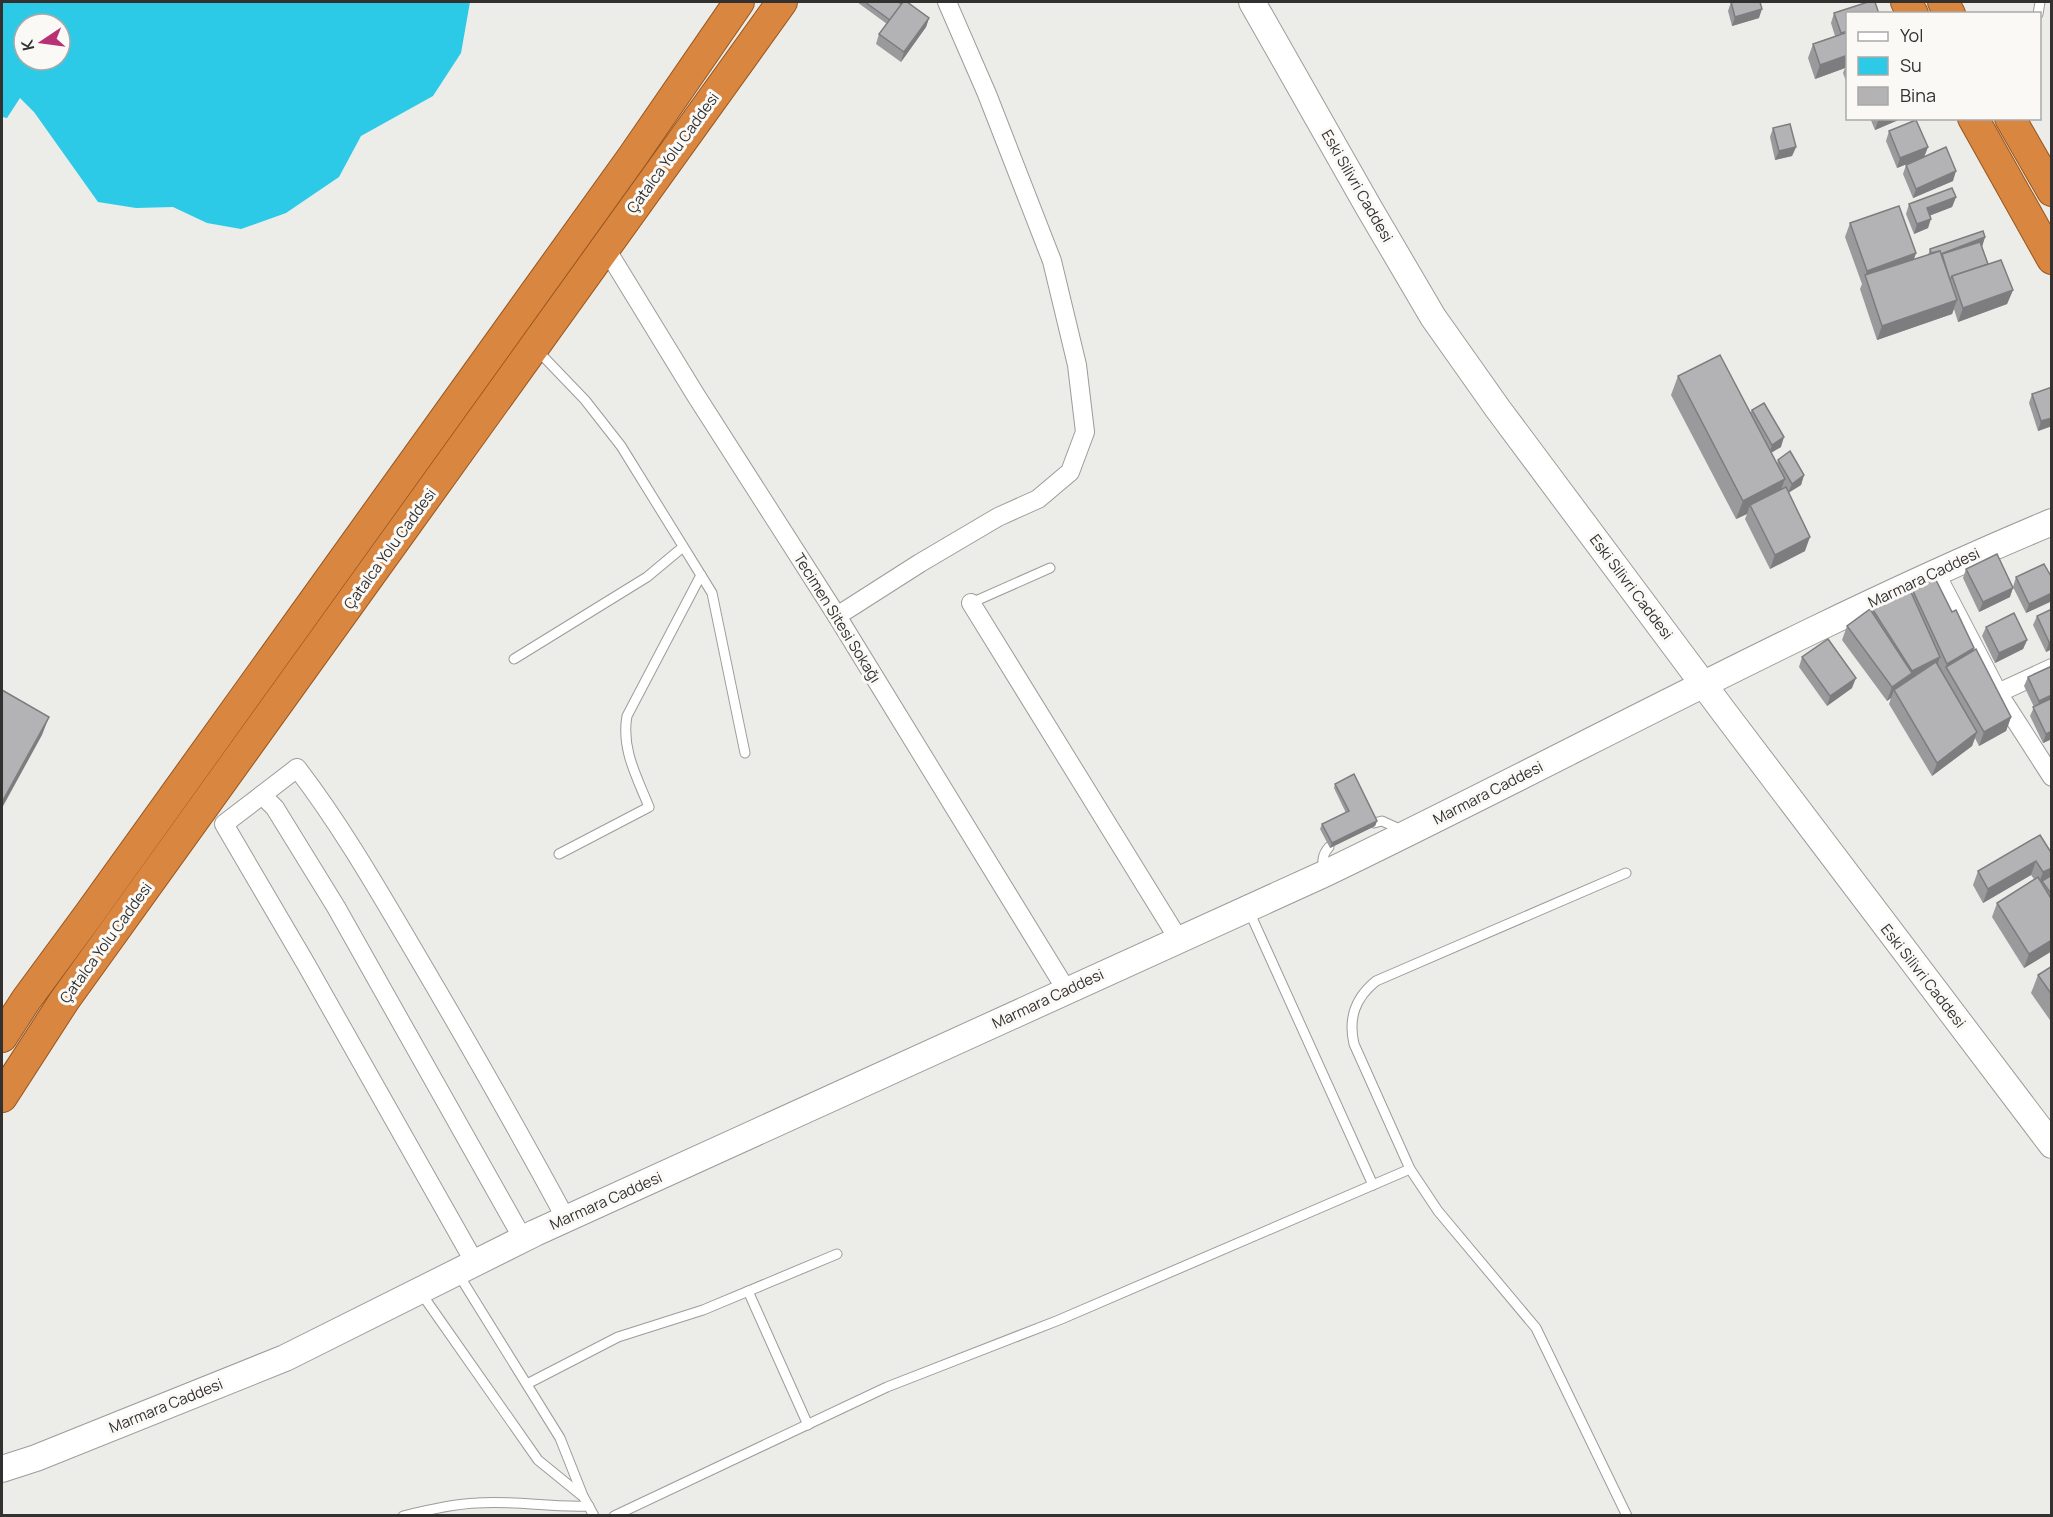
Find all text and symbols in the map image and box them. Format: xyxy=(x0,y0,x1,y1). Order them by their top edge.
north arrow xyxy=(12,12,72,72)
legend xyxy=(1846,12,2041,120)
text: Yol xyxy=(1900,23,1923,47)
text: K xyxy=(15,37,39,53)
text: Su xyxy=(1900,53,1922,77)
text: Bina xyxy=(1900,83,1936,107)
street label: Çatalca Yolu Caddesi xyxy=(622,88,724,217)
street label: Eski Silivri Caddesi xyxy=(1317,126,1398,246)
street label: Çatalca Yolu Caddesi xyxy=(339,484,441,613)
street label: Eski Silivri Caddesi xyxy=(1585,530,1678,644)
street label: Marmara Caddesi xyxy=(1865,542,1983,613)
street label: Tecimen Sitesi Sokağı xyxy=(789,549,886,687)
street label: Marmara Caddesi xyxy=(1429,756,1546,829)
street label: Çatalca Yolu Caddesi xyxy=(55,878,157,1007)
street label: Eski Silivri Caddesi xyxy=(1876,919,1971,1032)
street label: Marmara Caddesi xyxy=(989,963,1107,1034)
street label: Marmara Caddesi xyxy=(546,1166,665,1235)
street label: Marmara Caddesi xyxy=(106,1373,226,1438)

